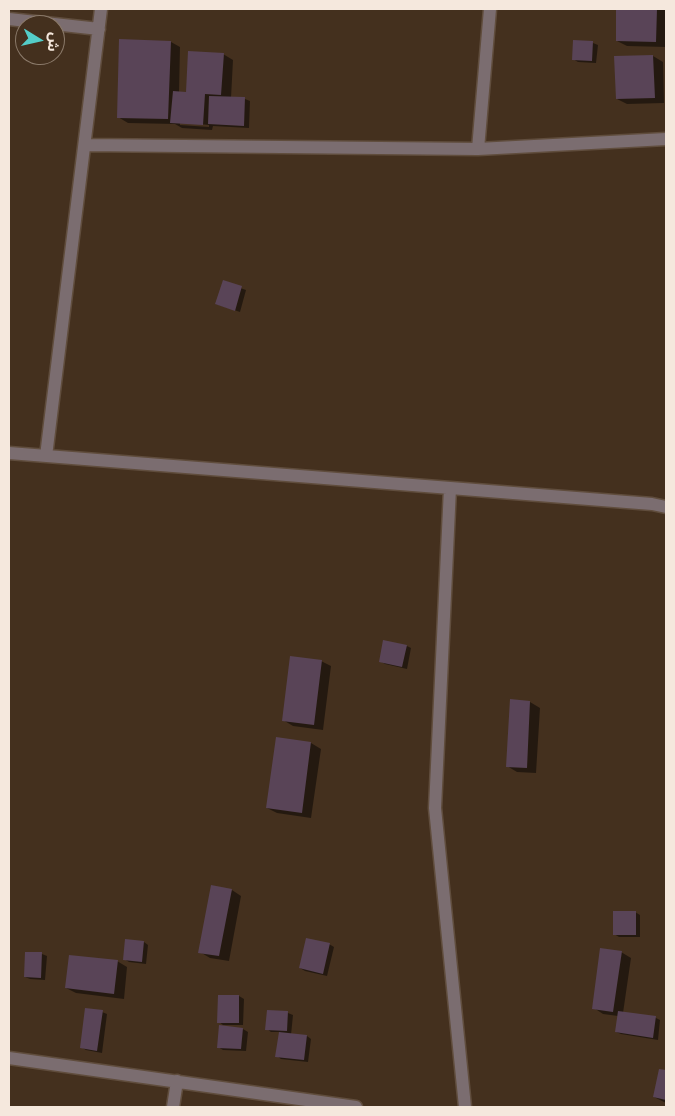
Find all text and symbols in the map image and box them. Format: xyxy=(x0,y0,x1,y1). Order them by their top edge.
north arrow xyxy=(15,15,65,65)
text: ش xyxy=(42,31,65,53)

